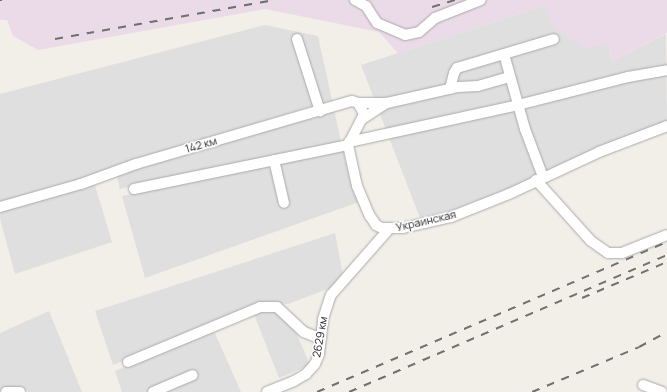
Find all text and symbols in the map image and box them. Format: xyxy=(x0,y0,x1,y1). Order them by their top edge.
street label: 142 км xyxy=(184,134,218,156)
street label: Украинская xyxy=(395,208,457,234)
street label: 2629 км xyxy=(310,315,330,359)

